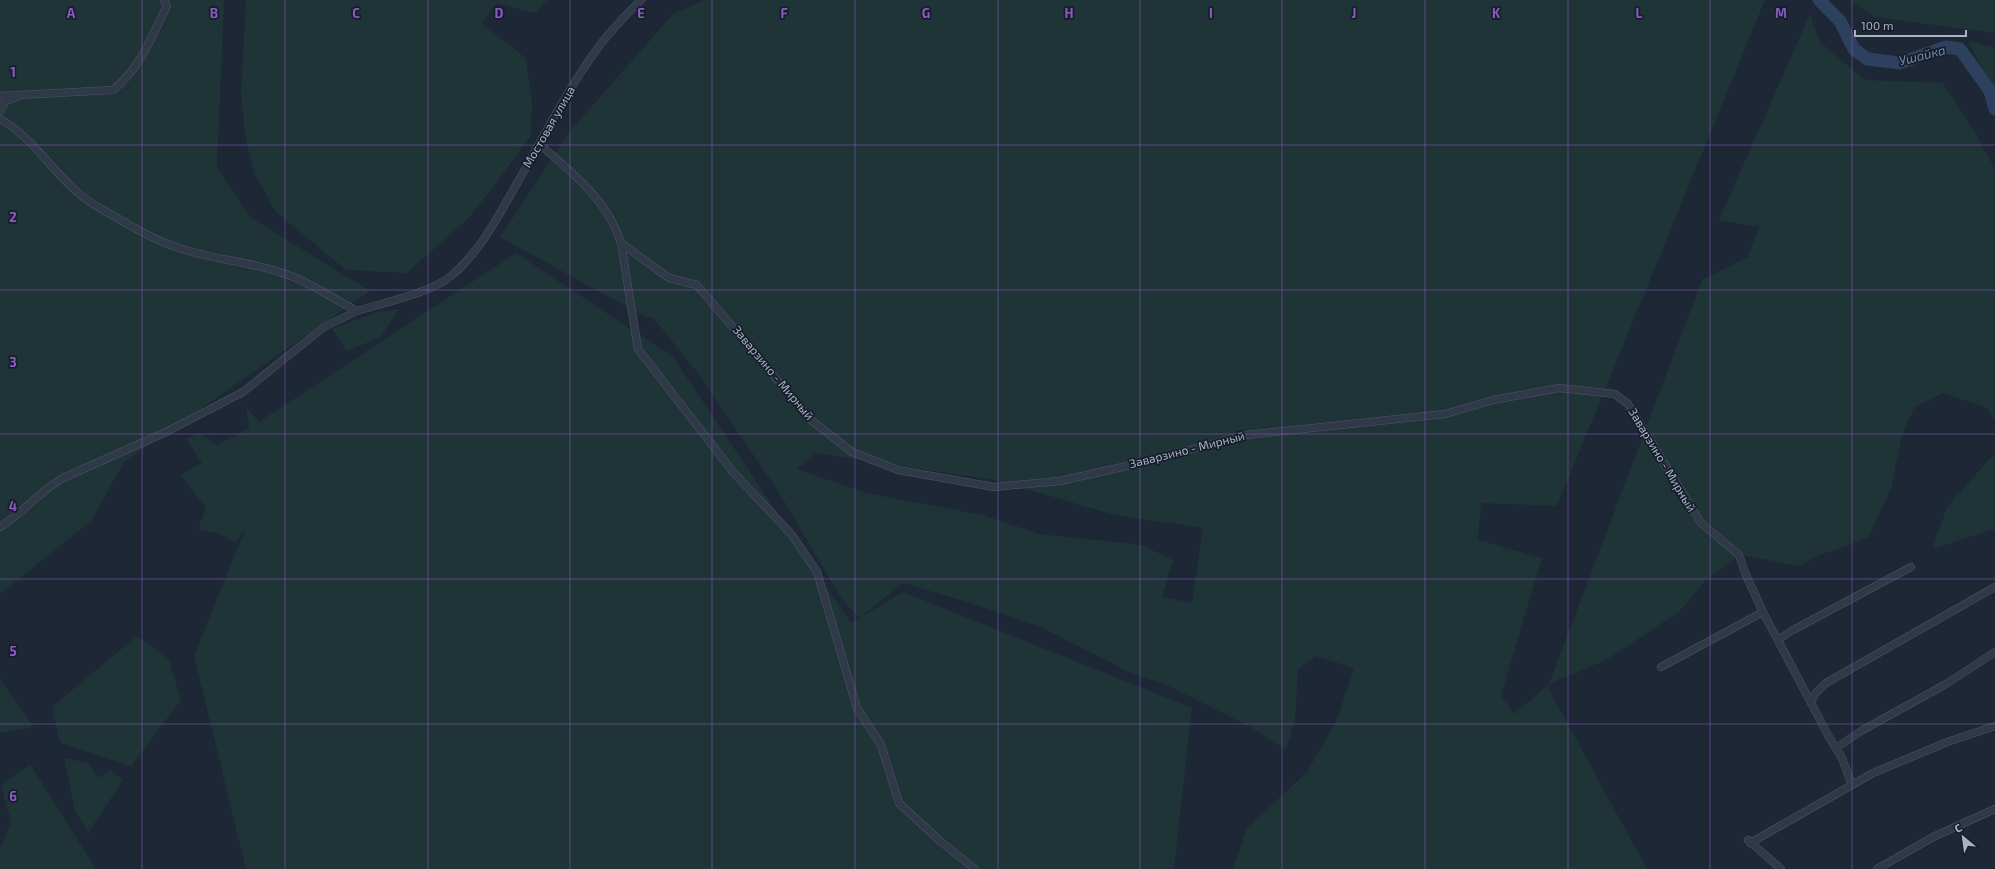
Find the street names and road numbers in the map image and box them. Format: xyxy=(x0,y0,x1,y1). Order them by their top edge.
street label: Мостовая улица xyxy=(519,83,578,170)
street label: Заварзино - Мирный xyxy=(730,323,817,422)
street label: Заварзино - Мирный xyxy=(1626,405,1699,514)
street label: Заварзино - Мирный xyxy=(1128,428,1246,470)

